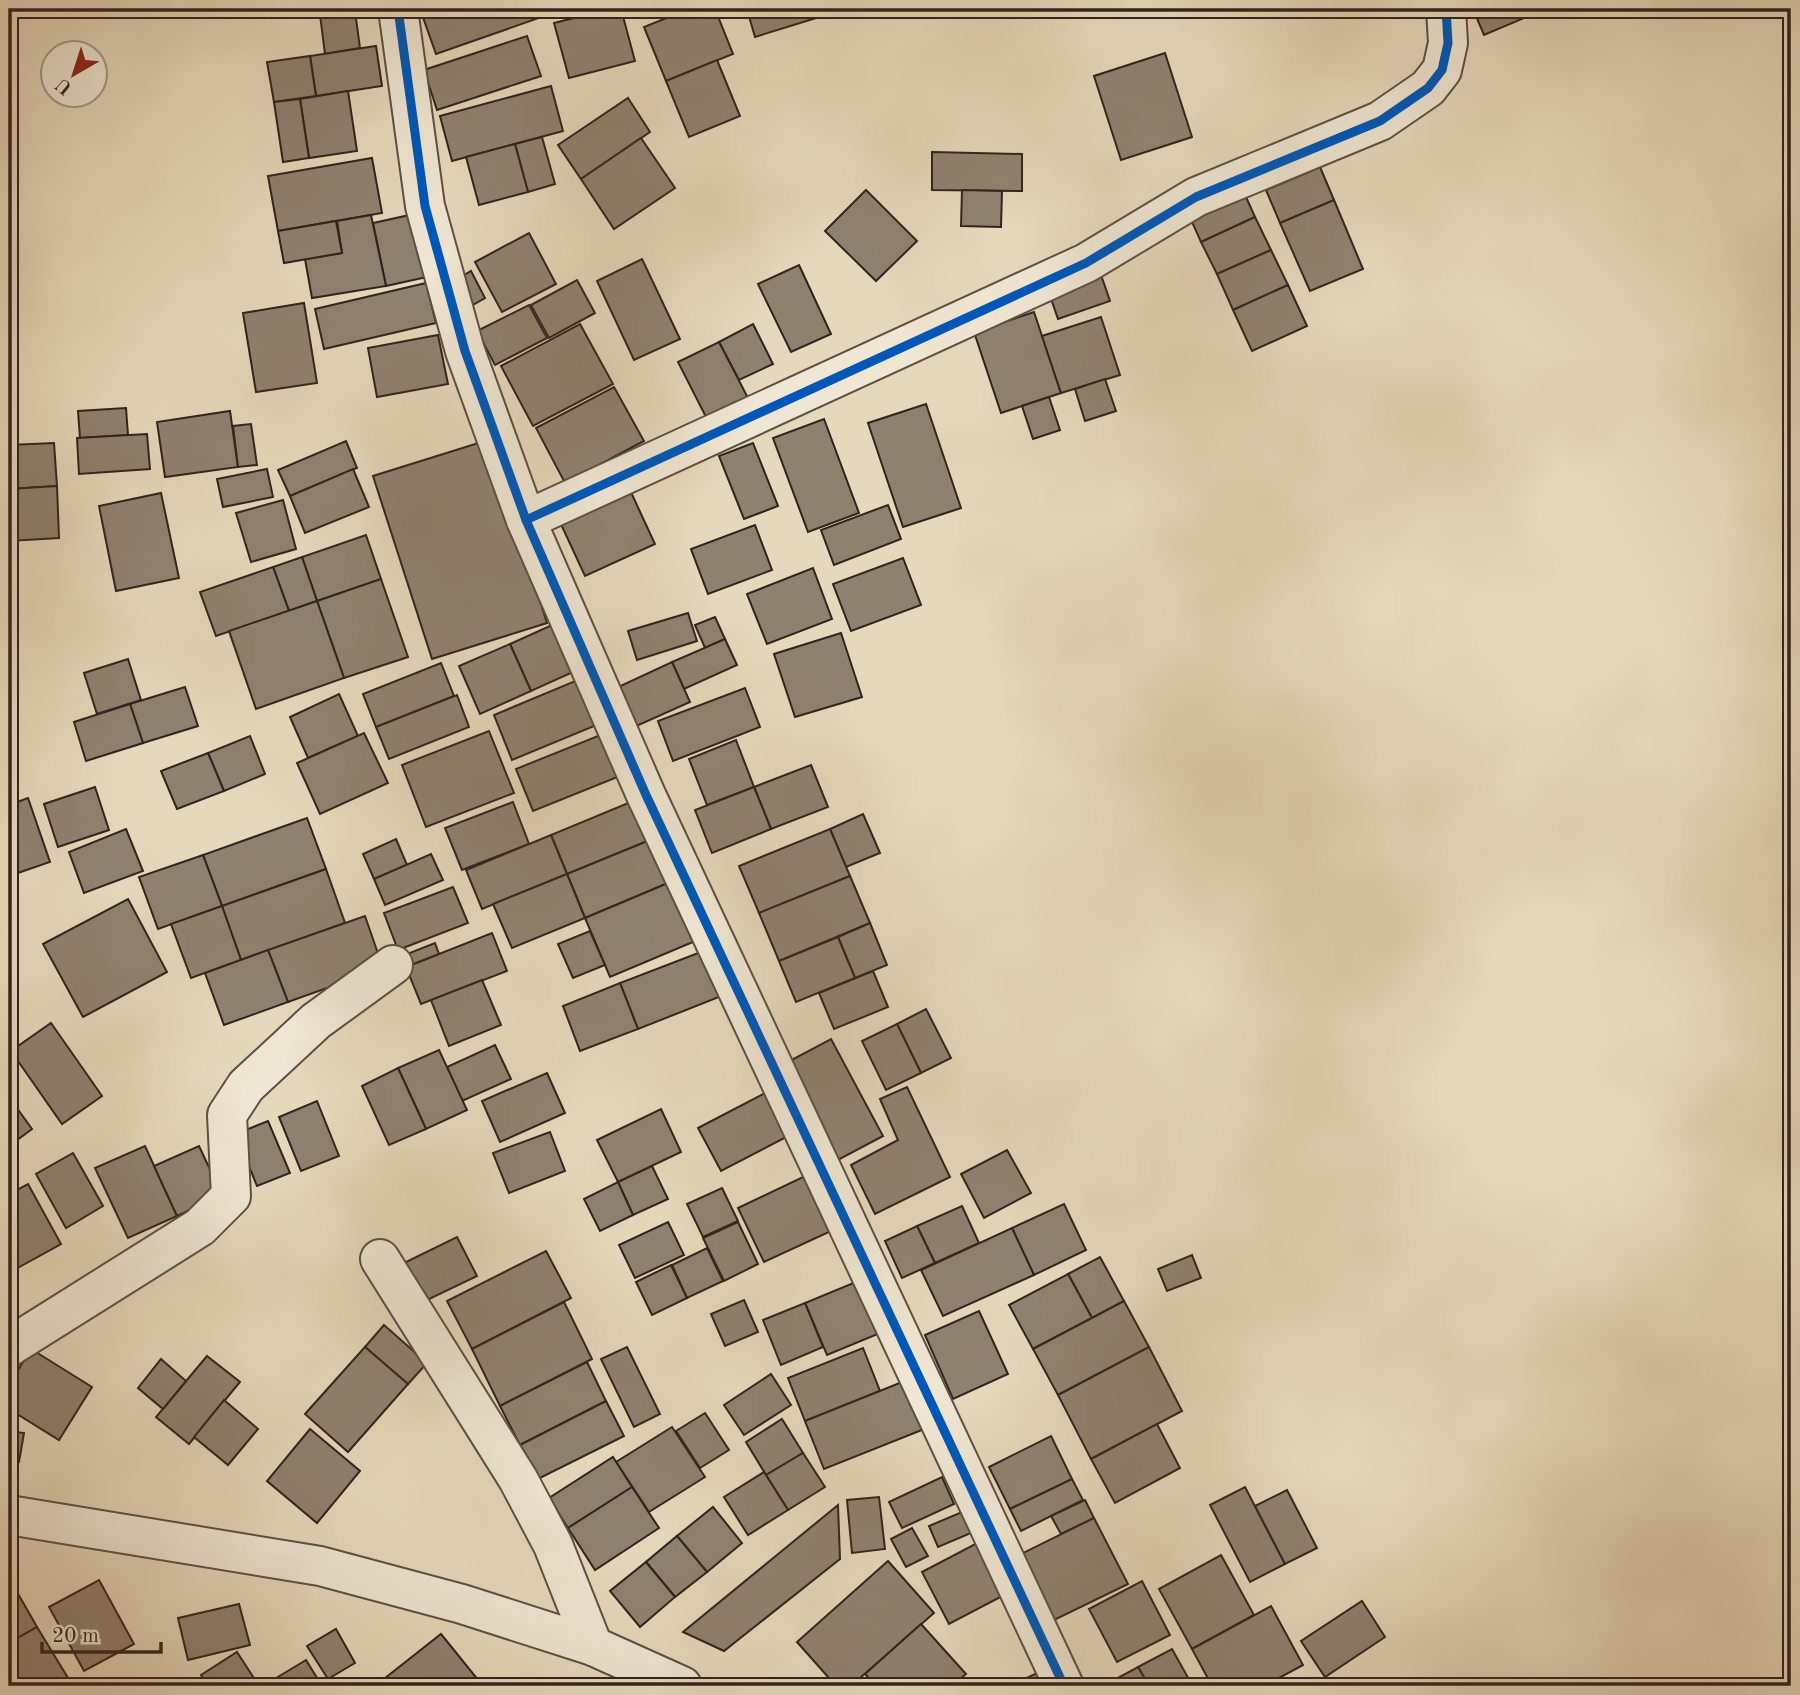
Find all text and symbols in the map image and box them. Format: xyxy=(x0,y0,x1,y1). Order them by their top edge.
north arrow xyxy=(38,38,108,108)
text: U xyxy=(53,73,77,97)
scale bar xyxy=(42,1611,161,1655)
text: 20 m xyxy=(52,1626,99,1647)

